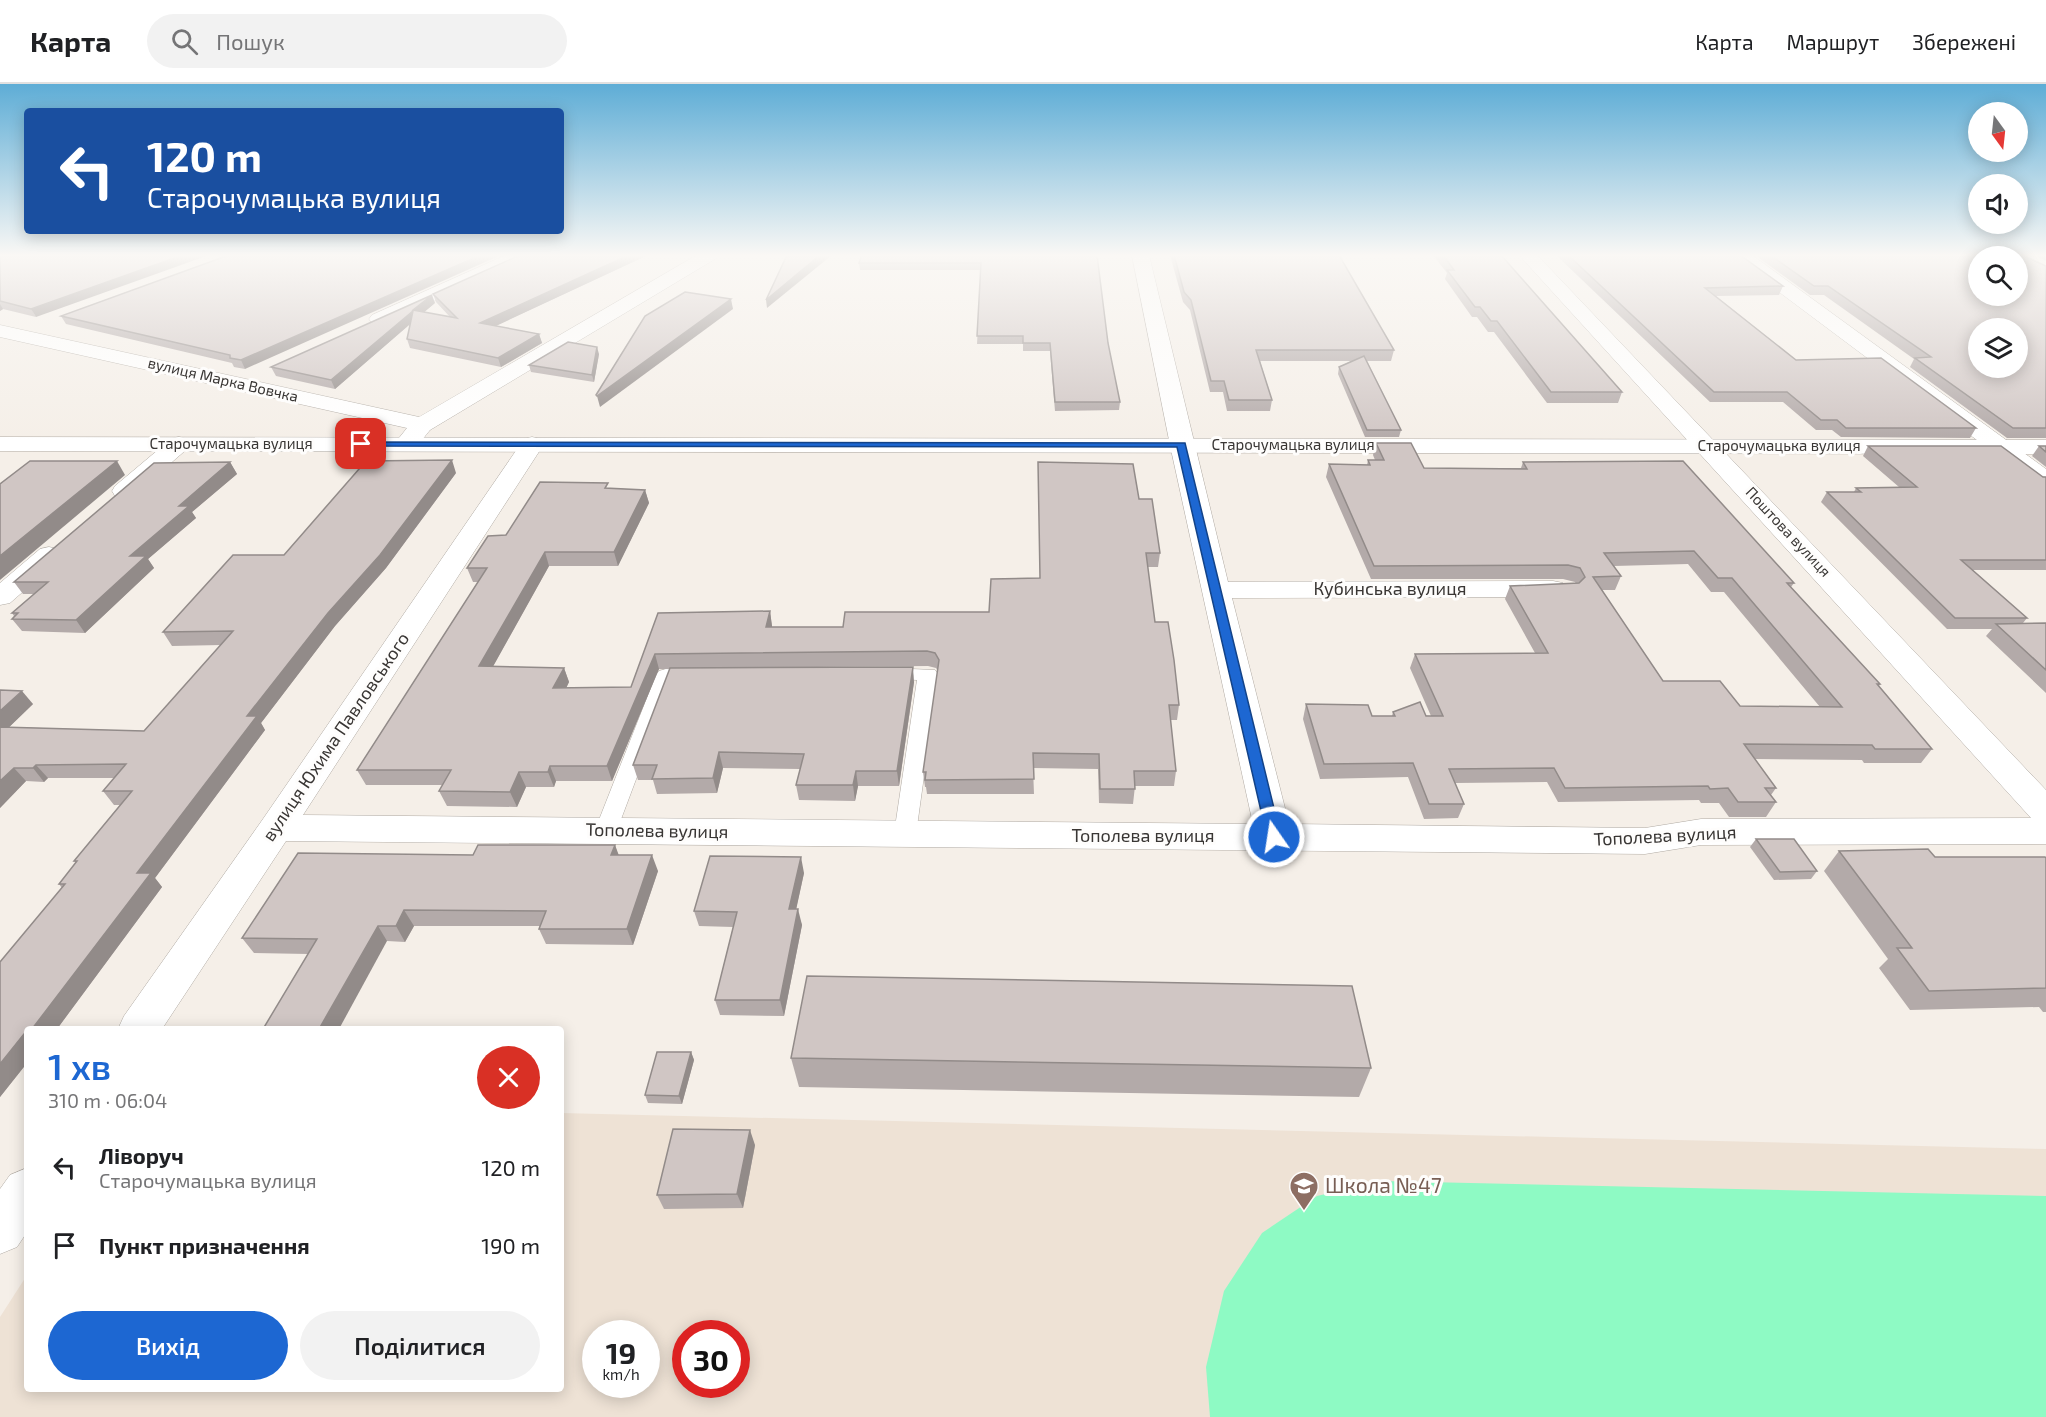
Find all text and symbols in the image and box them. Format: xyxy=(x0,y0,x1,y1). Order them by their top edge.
search box xyxy=(147,14,567,68)
text: Карта xyxy=(30,24,111,58)
icon: search xyxy=(168,25,201,58)
text: Пошук xyxy=(216,28,285,54)
text: Карта xyxy=(1695,29,1754,54)
text: Маршрут xyxy=(1787,29,1879,54)
text: Збережені xyxy=(1912,29,2016,54)
north arrow xyxy=(1968,102,2028,162)
map controls xyxy=(1968,102,2028,378)
text: 120 m xyxy=(147,130,262,180)
icon: left xyxy=(48,132,126,210)
button: sound xyxy=(1968,174,2028,234)
text: Старочумацька вулиця xyxy=(147,181,441,213)
button: search xyxy=(1968,246,2028,306)
button: layers xyxy=(1968,318,2028,378)
street label: вулиця Марка Вовчка xyxy=(146,353,300,406)
pin xyxy=(335,418,386,469)
icon: arrive xyxy=(344,427,377,460)
street label: Старочумацька вулиця xyxy=(149,434,313,453)
street label: Старочумацька вулиця xyxy=(1211,435,1375,454)
street label: Старочумацька вулиця xyxy=(1697,436,1861,455)
street label: Поштова вулиця xyxy=(1742,483,1835,581)
street label: Кубинська вулиця xyxy=(1313,577,1467,599)
street label: вулиця Юхима Павловського xyxy=(257,628,413,845)
position arrow xyxy=(1242,805,1306,869)
street label: Тополева вулиця xyxy=(585,818,729,842)
street label: Тополева вулиця xyxy=(1593,820,1737,850)
street label: Тополева вулиця xyxy=(1072,824,1214,846)
text: 1 хв xyxy=(48,1044,111,1087)
button: close xyxy=(477,1046,540,1109)
text: 310 m · 06:04 xyxy=(48,1088,167,1112)
text: Ліворуч xyxy=(99,1142,184,1168)
icon: left xyxy=(48,1151,81,1184)
text: 120 m xyxy=(481,1154,540,1180)
text: Старочумацька вулиця xyxy=(99,1168,317,1192)
school or university icon: Школа №47 xyxy=(1288,1170,1320,1212)
place label: Школа №47 xyxy=(1325,1172,1442,1197)
icon: arrive xyxy=(48,1229,81,1262)
text: Пункт призначення xyxy=(99,1232,310,1258)
text: 190 m xyxy=(481,1232,540,1258)
button: Вихід xyxy=(48,1311,288,1380)
button: Поділитися xyxy=(300,1311,540,1380)
speed limit sign: 30 xyxy=(672,1320,750,1398)
text: 19 xyxy=(606,1334,636,1370)
text: km/h xyxy=(602,1365,640,1383)

